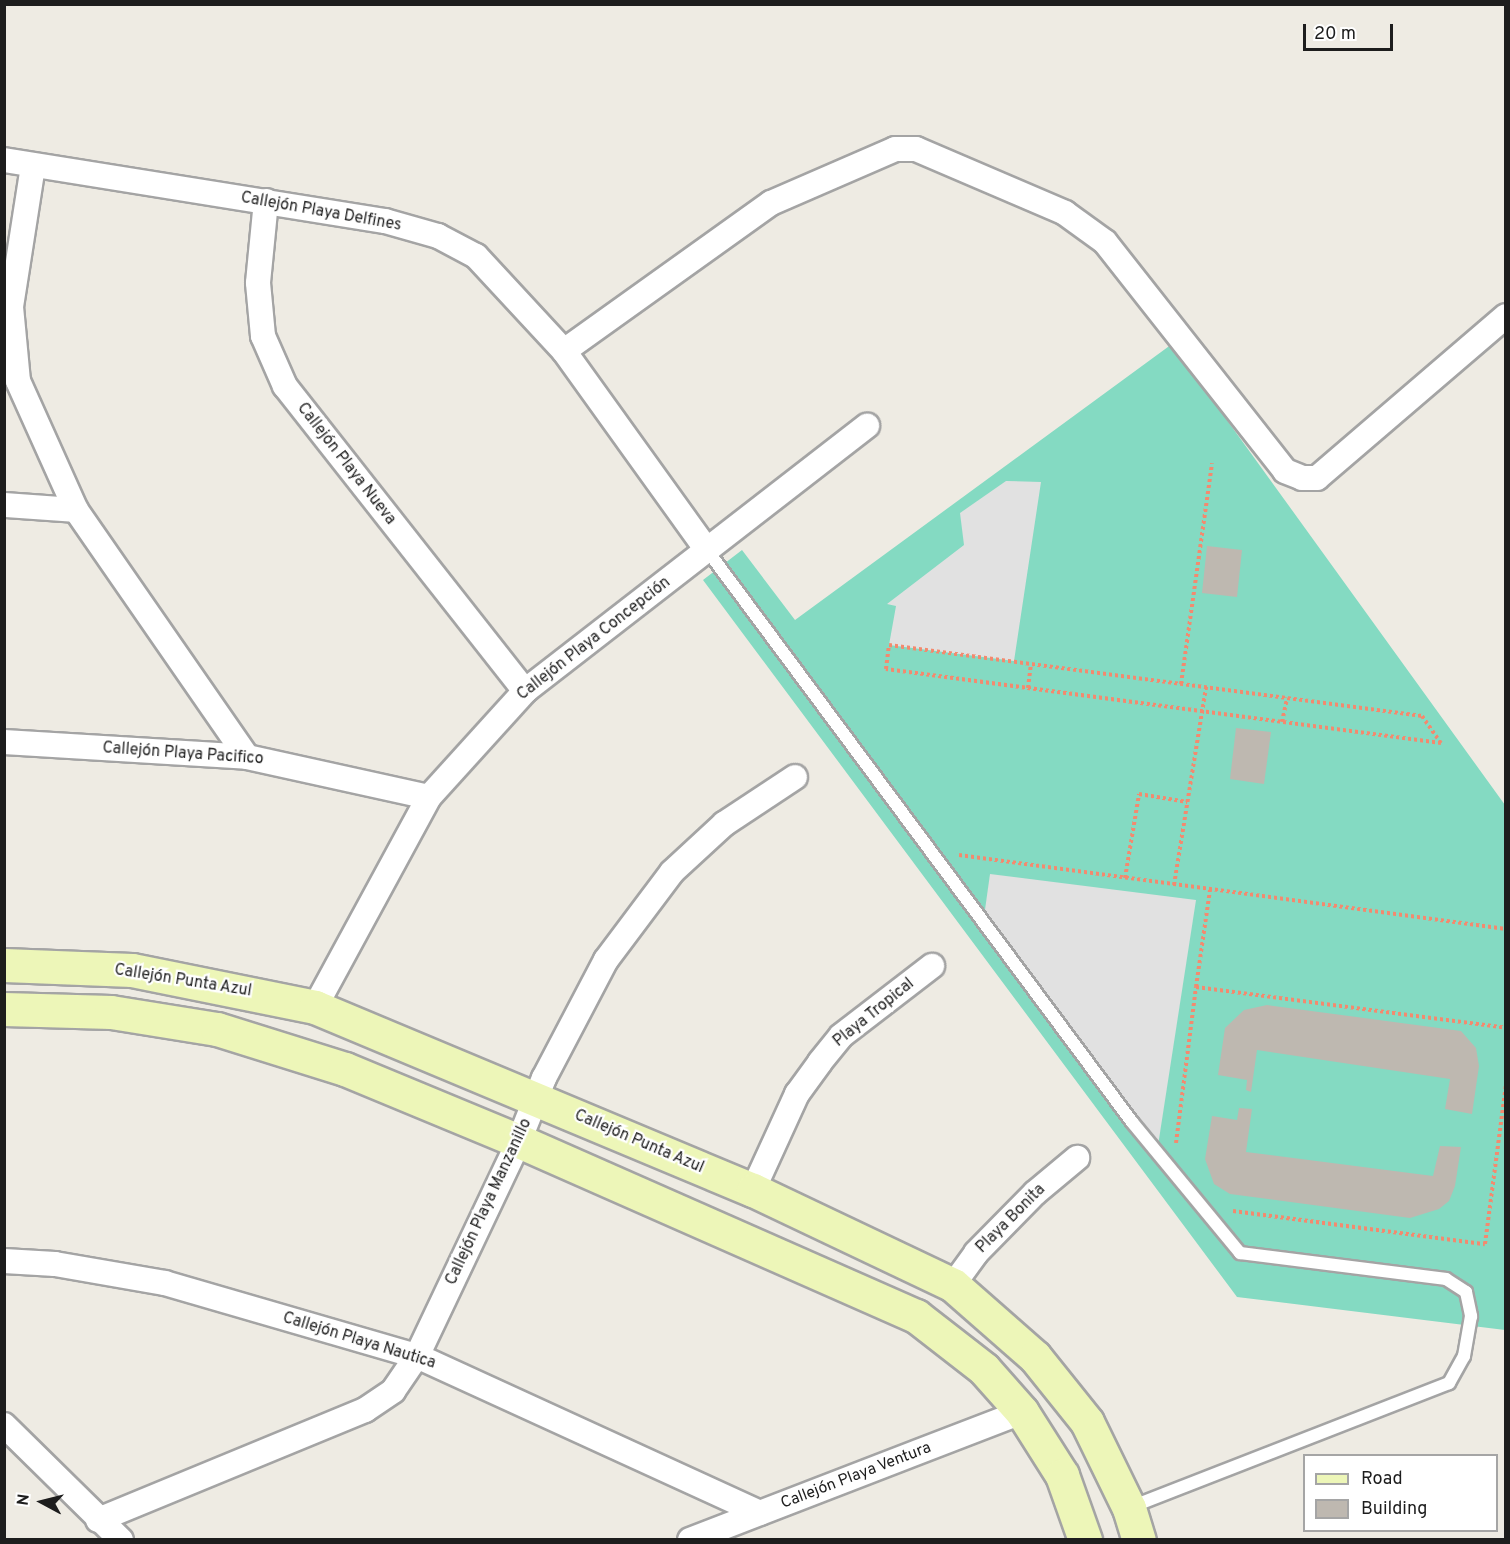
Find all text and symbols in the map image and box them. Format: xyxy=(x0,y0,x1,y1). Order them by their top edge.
scale bar xyxy=(1306,12,1396,50)
text: 20 m xyxy=(1314,23,1356,46)
street label: Callejón Playa Delfines xyxy=(239,188,403,236)
street label: Callejón Playa Nueva xyxy=(292,399,400,529)
street label: Callejón Playa Concepción xyxy=(514,573,674,705)
street label: Callejón Playa Pacifico xyxy=(102,739,264,769)
street label: Callejón Punta Azul xyxy=(113,961,253,1001)
street label: Playa Tropical xyxy=(829,974,919,1052)
street label: Callejón Punta Azul xyxy=(571,1106,707,1178)
street label: Callejón Playa Manzanillo xyxy=(442,1116,536,1288)
street label: Playa Bonita xyxy=(972,1180,1050,1258)
street label: Callejón Playa Nautica xyxy=(280,1309,438,1373)
street label: Callejón Playa Ventura xyxy=(778,1438,934,1514)
legend xyxy=(1303,1454,1498,1532)
text: Road xyxy=(1361,1468,1403,1491)
north arrow xyxy=(12,1472,72,1532)
text: N xyxy=(14,1493,35,1507)
text: Building xyxy=(1361,1498,1427,1521)

